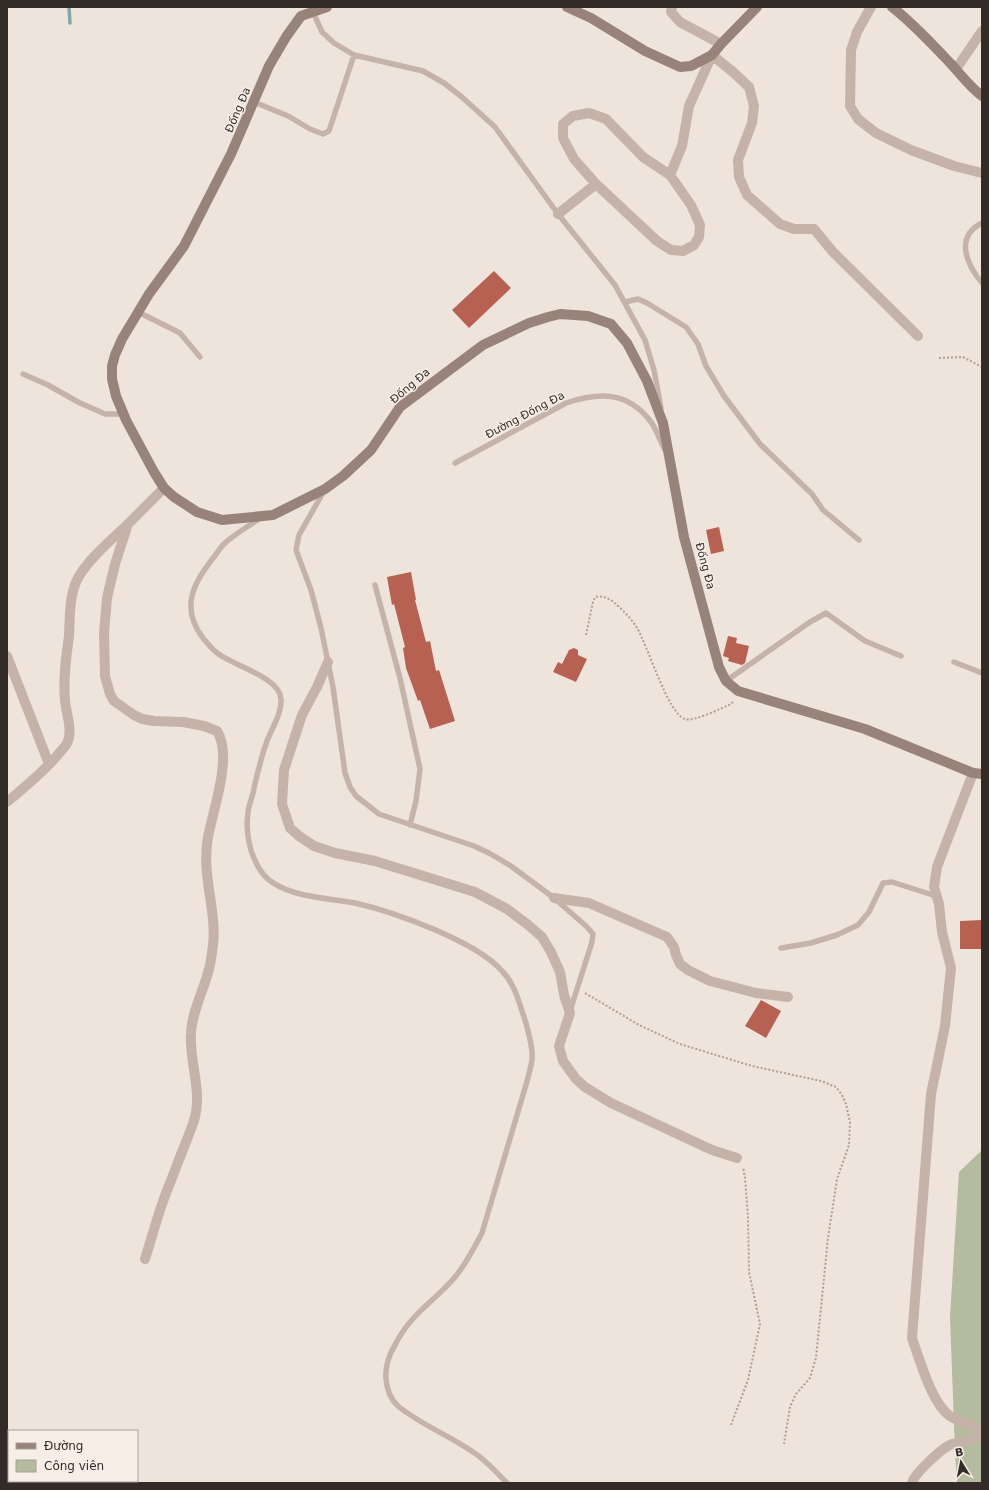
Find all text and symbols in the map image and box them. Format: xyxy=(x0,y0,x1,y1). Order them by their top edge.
street label: Đống Đa xyxy=(223,85,253,135)
street label: Đống Đa xyxy=(387,366,433,406)
street label: Đường Đống Đa xyxy=(483,389,567,441)
street label: Đống Đa xyxy=(693,541,717,591)
legend xyxy=(8,1430,138,1482)
text: Đường xyxy=(44,1439,83,1453)
north arrow xyxy=(941,1442,981,1482)
text: B xyxy=(954,1446,965,1460)
text: Công viên xyxy=(44,1459,104,1473)

